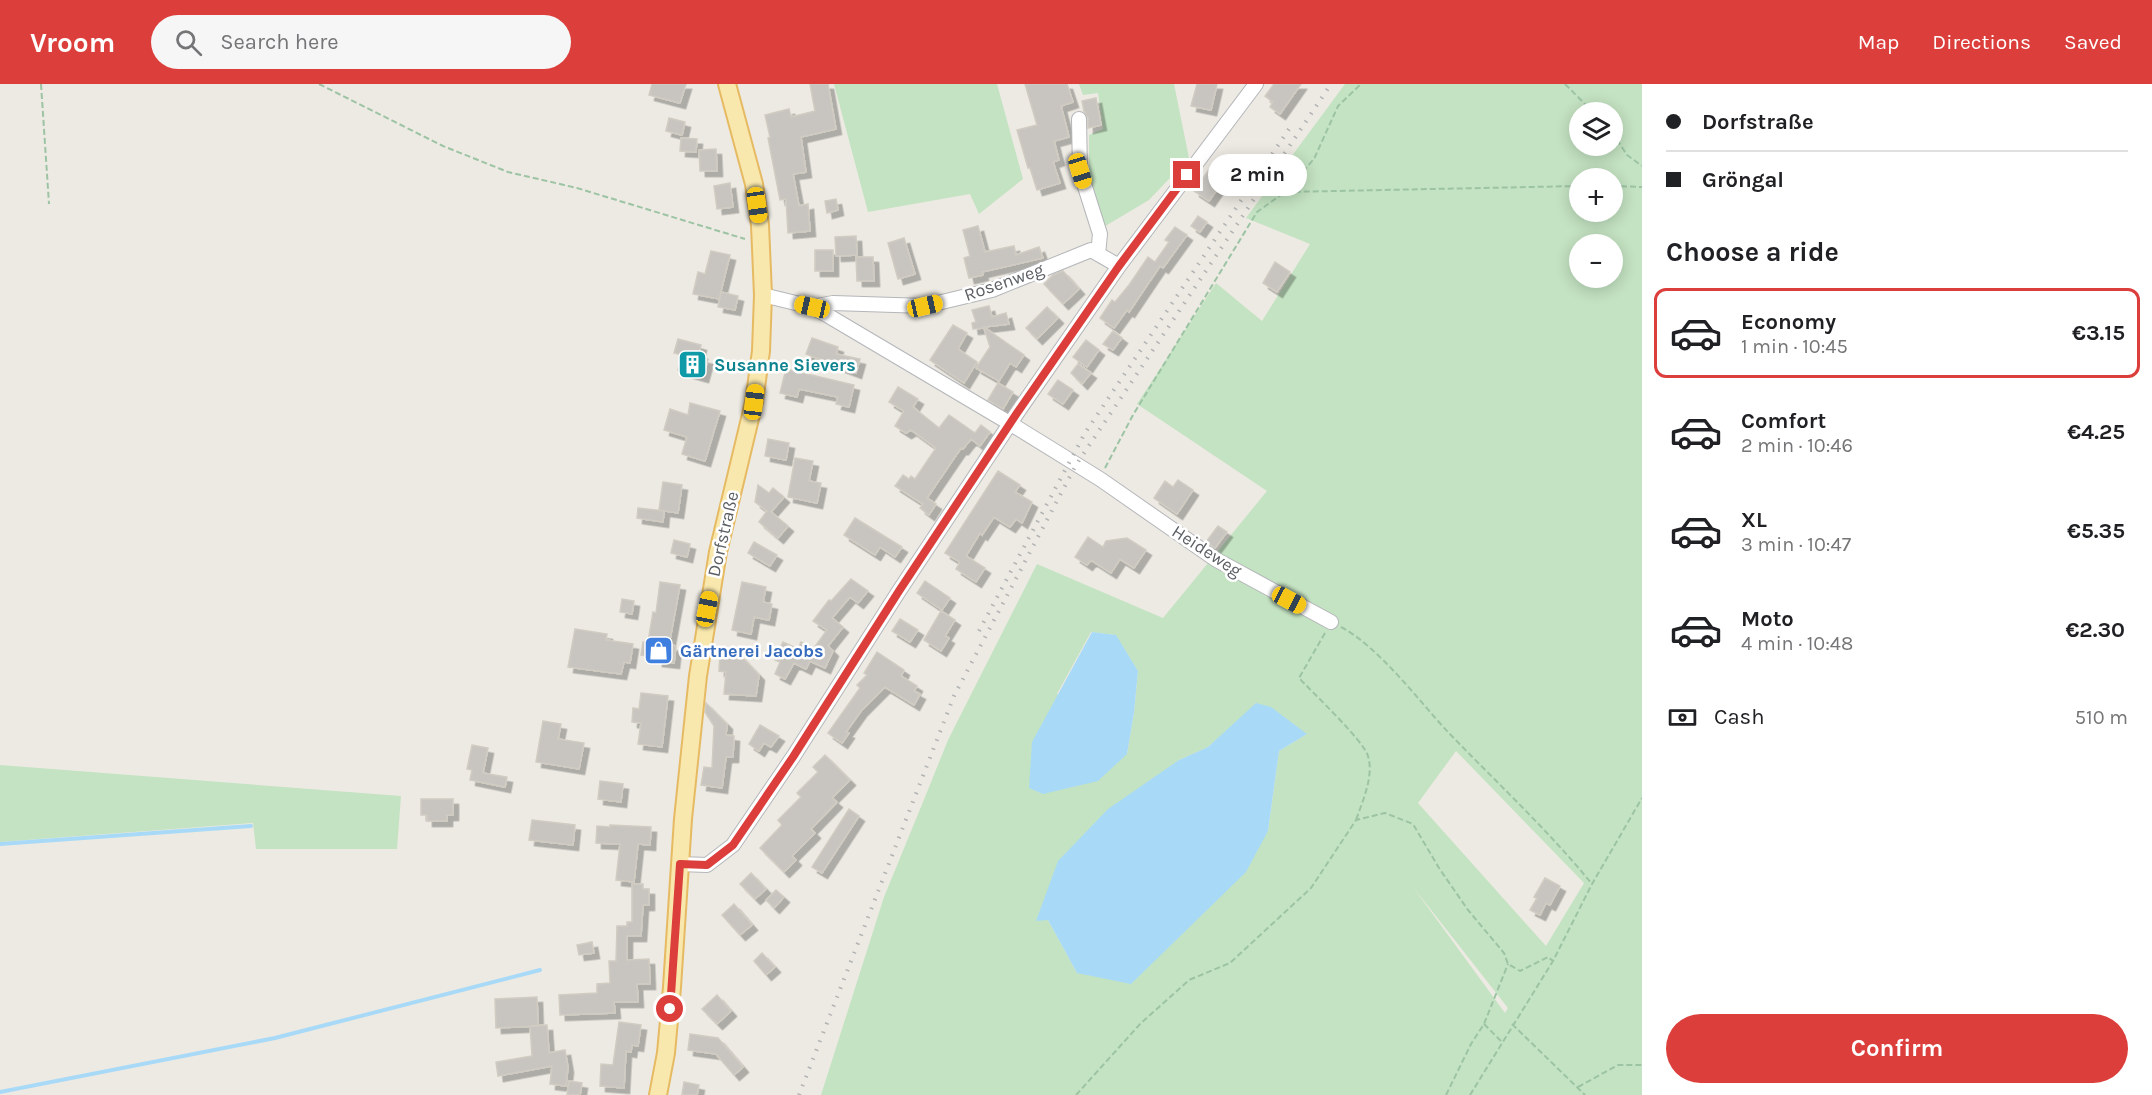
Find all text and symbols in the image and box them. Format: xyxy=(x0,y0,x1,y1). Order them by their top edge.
search box xyxy=(151,15,571,69)
text: Vroom xyxy=(30,26,115,59)
icon: search xyxy=(172,26,205,59)
text: Search here xyxy=(220,29,339,55)
text: Map xyxy=(1858,30,1899,54)
text: Directions xyxy=(1932,30,2031,54)
text: Saved xyxy=(2064,30,2122,54)
map controls xyxy=(1569,102,1623,288)
button: layers xyxy=(1569,102,1623,156)
text: Dorfstraße xyxy=(1702,109,1814,135)
car xyxy=(1066,151,1094,191)
callout: 2 min xyxy=(1208,154,1307,196)
route end xyxy=(1173,161,1200,188)
text: 2 min xyxy=(1230,163,1285,186)
text: Gröngal xyxy=(1702,167,1784,193)
button: + xyxy=(1569,168,1623,222)
car xyxy=(746,186,768,224)
button: − xyxy=(1569,234,1623,288)
text: Choose a ride xyxy=(1666,236,1839,268)
street label: Rosenweg xyxy=(961,258,1047,306)
car xyxy=(905,293,945,319)
car xyxy=(792,294,832,320)
icon: car xyxy=(1669,306,1723,360)
text: Economy xyxy=(1741,309,1836,335)
text: €3.15 xyxy=(2072,320,2125,346)
text: 1 min · 10:45 xyxy=(1741,335,1848,358)
building icon: Susanne Sievers xyxy=(677,349,709,381)
place label: Susanne Sievers xyxy=(714,354,856,376)
car xyxy=(743,383,765,421)
icon: car xyxy=(1669,405,1723,459)
text: Comfort xyxy=(1741,408,1826,434)
text: €4.25 xyxy=(2067,419,2125,445)
text: 2 min · 10:46 xyxy=(1741,434,1853,457)
street label: Dorfstraße xyxy=(703,489,743,579)
icon: car xyxy=(1669,504,1723,558)
text: XL xyxy=(1741,507,1767,533)
text: €5.35 xyxy=(2067,518,2125,544)
street label: Heideweg xyxy=(1168,520,1246,582)
text: 3 min · 10:47 xyxy=(1741,533,1851,556)
car xyxy=(1269,584,1309,616)
car xyxy=(695,590,719,628)
icon: car xyxy=(1669,603,1723,657)
text: Moto xyxy=(1741,606,1794,632)
text: €2.30 xyxy=(2065,617,2125,643)
text: 4 min · 10:48 xyxy=(1741,632,1853,655)
shop icon: Gärtnerei Jacobs xyxy=(643,635,675,667)
place label: Gärtnerei Jacobs xyxy=(680,640,823,662)
icon: cash xyxy=(1666,701,1699,734)
text: Cash xyxy=(1714,704,1764,730)
text: 510 m xyxy=(2075,706,2128,729)
route start xyxy=(656,995,683,1022)
button: Confirm xyxy=(1666,1014,2128,1083)

